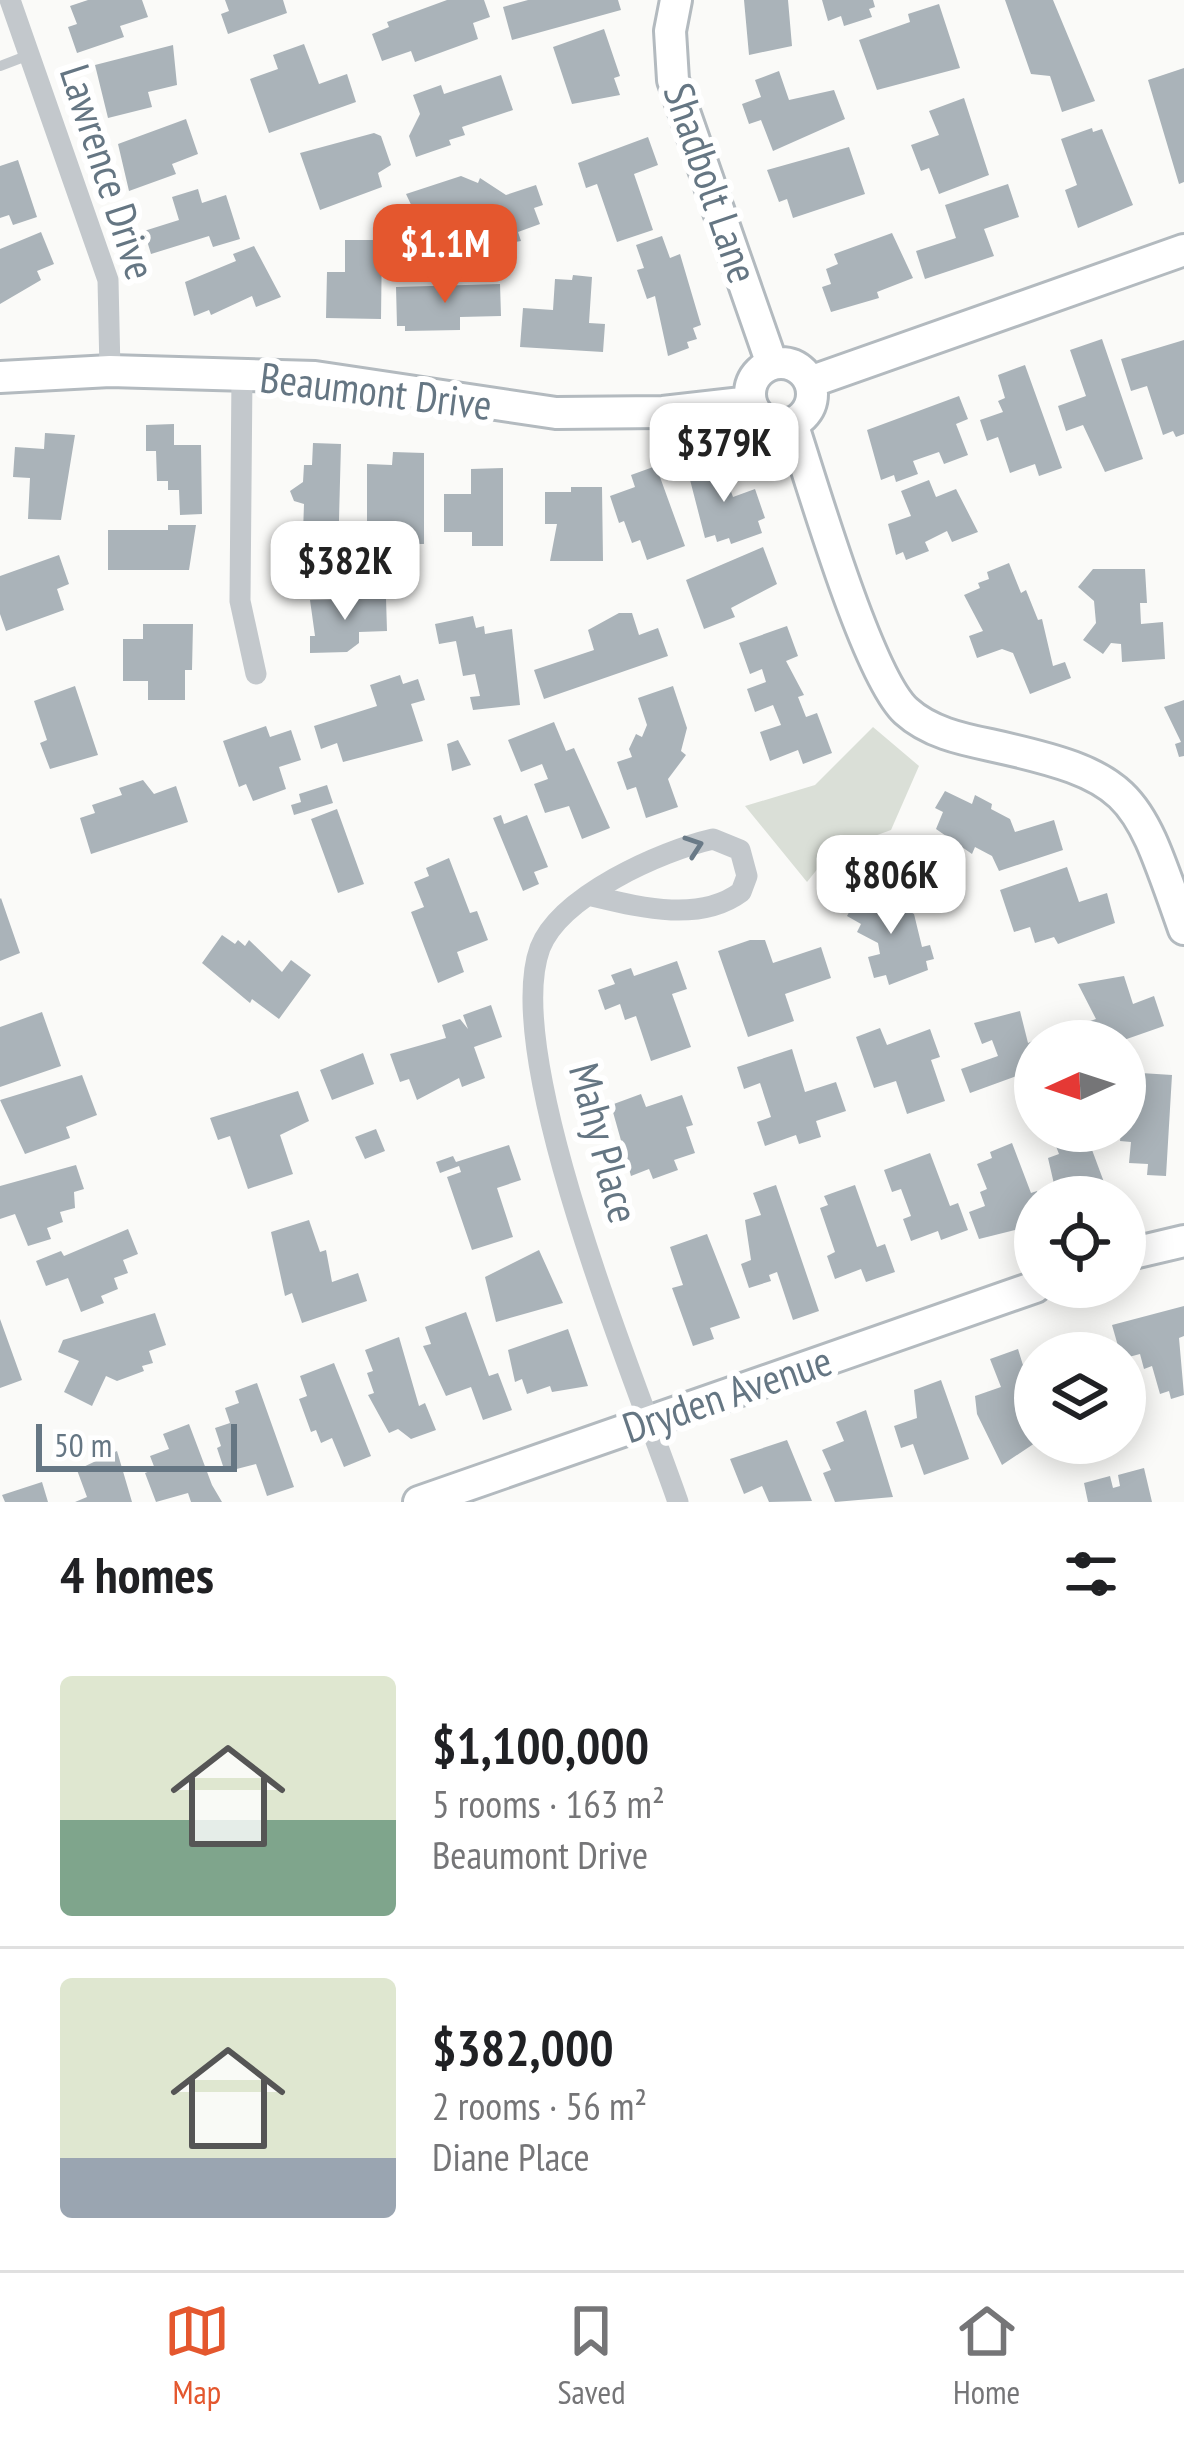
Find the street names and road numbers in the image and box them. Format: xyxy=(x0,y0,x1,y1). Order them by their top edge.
street label: Lawrence Drive xyxy=(48,58,169,286)
street label: Shadbolt Lane xyxy=(652,76,771,290)
street label: Beaumont Drive xyxy=(257,349,495,432)
street label: Mahy Place xyxy=(557,1057,652,1229)
street label: Dryden Avenue xyxy=(615,1332,839,1455)

